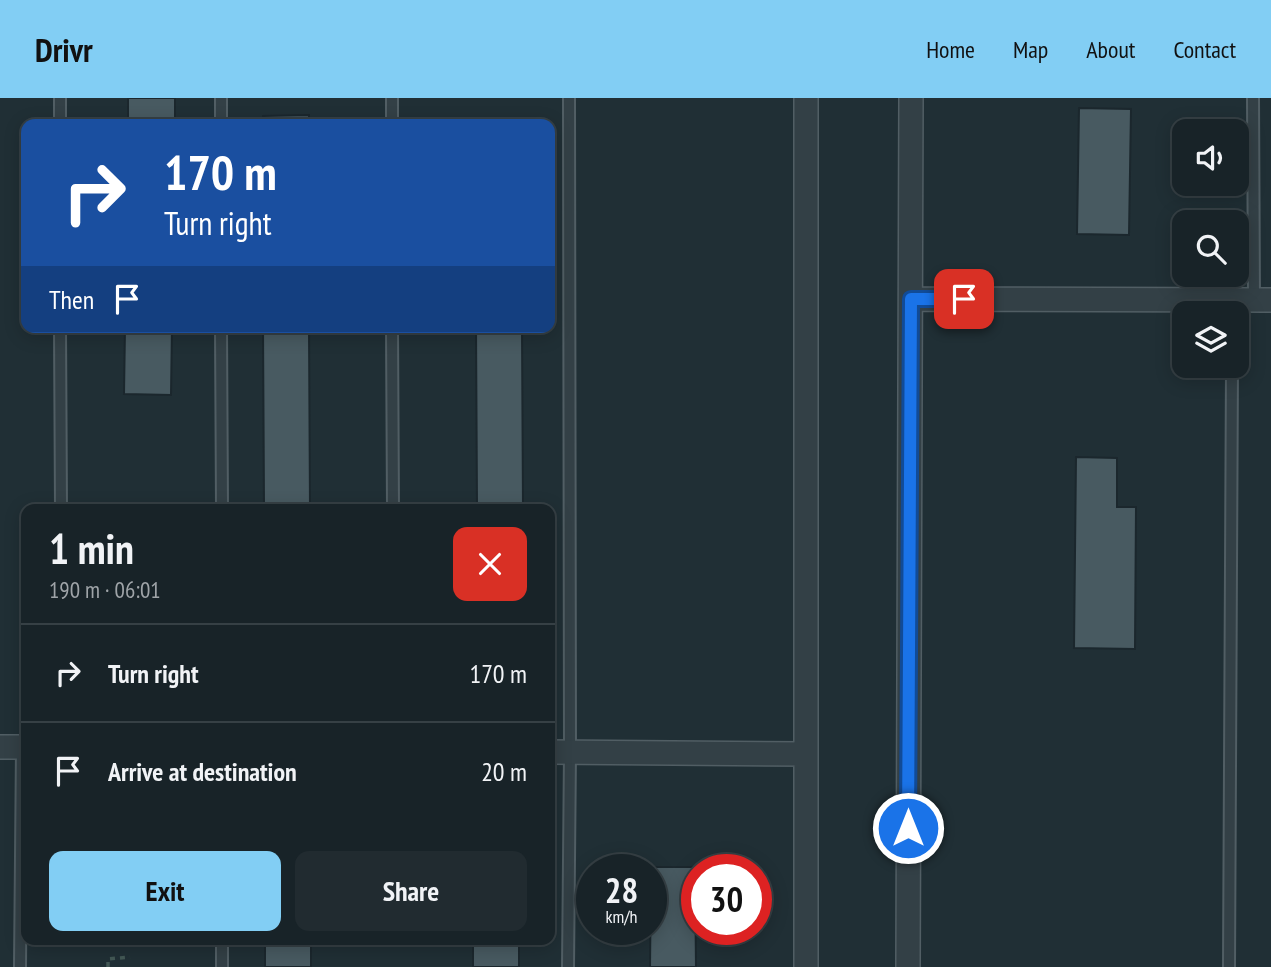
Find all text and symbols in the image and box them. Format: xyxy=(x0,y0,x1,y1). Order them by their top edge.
text: Drivr xyxy=(35,28,93,71)
text: Home xyxy=(926,34,975,65)
text: Map xyxy=(1013,34,1048,65)
text: About xyxy=(1086,34,1135,65)
text: Contact xyxy=(1173,34,1236,65)
map controls xyxy=(1172,119,1249,378)
button: sound xyxy=(1172,119,1249,196)
text: 170 m xyxy=(164,140,277,204)
icon: right xyxy=(49,147,140,238)
text: Turn right xyxy=(164,202,272,244)
button: search xyxy=(1172,210,1249,287)
pin xyxy=(934,269,994,329)
icon: arrive xyxy=(108,280,146,318)
icon: arrive xyxy=(945,280,983,318)
text: Then xyxy=(49,283,94,316)
button: layers xyxy=(1172,301,1249,378)
text: 1 min xyxy=(49,521,134,576)
button: close xyxy=(453,527,527,601)
text: 190 m · 06:01 xyxy=(49,575,161,604)
icon: right xyxy=(49,654,87,692)
text: Turn right xyxy=(108,657,199,690)
text: 170 m xyxy=(469,657,527,690)
icon: arrive xyxy=(49,752,87,790)
text: Arrive at destination xyxy=(108,755,297,788)
text: 20 m xyxy=(481,755,527,788)
position arrow xyxy=(871,791,945,865)
button: Exit xyxy=(49,851,281,931)
button: Share xyxy=(295,851,527,931)
speed limit sign: 30 xyxy=(681,854,772,945)
text: 28 xyxy=(605,867,638,913)
text: km/h xyxy=(606,905,637,928)

